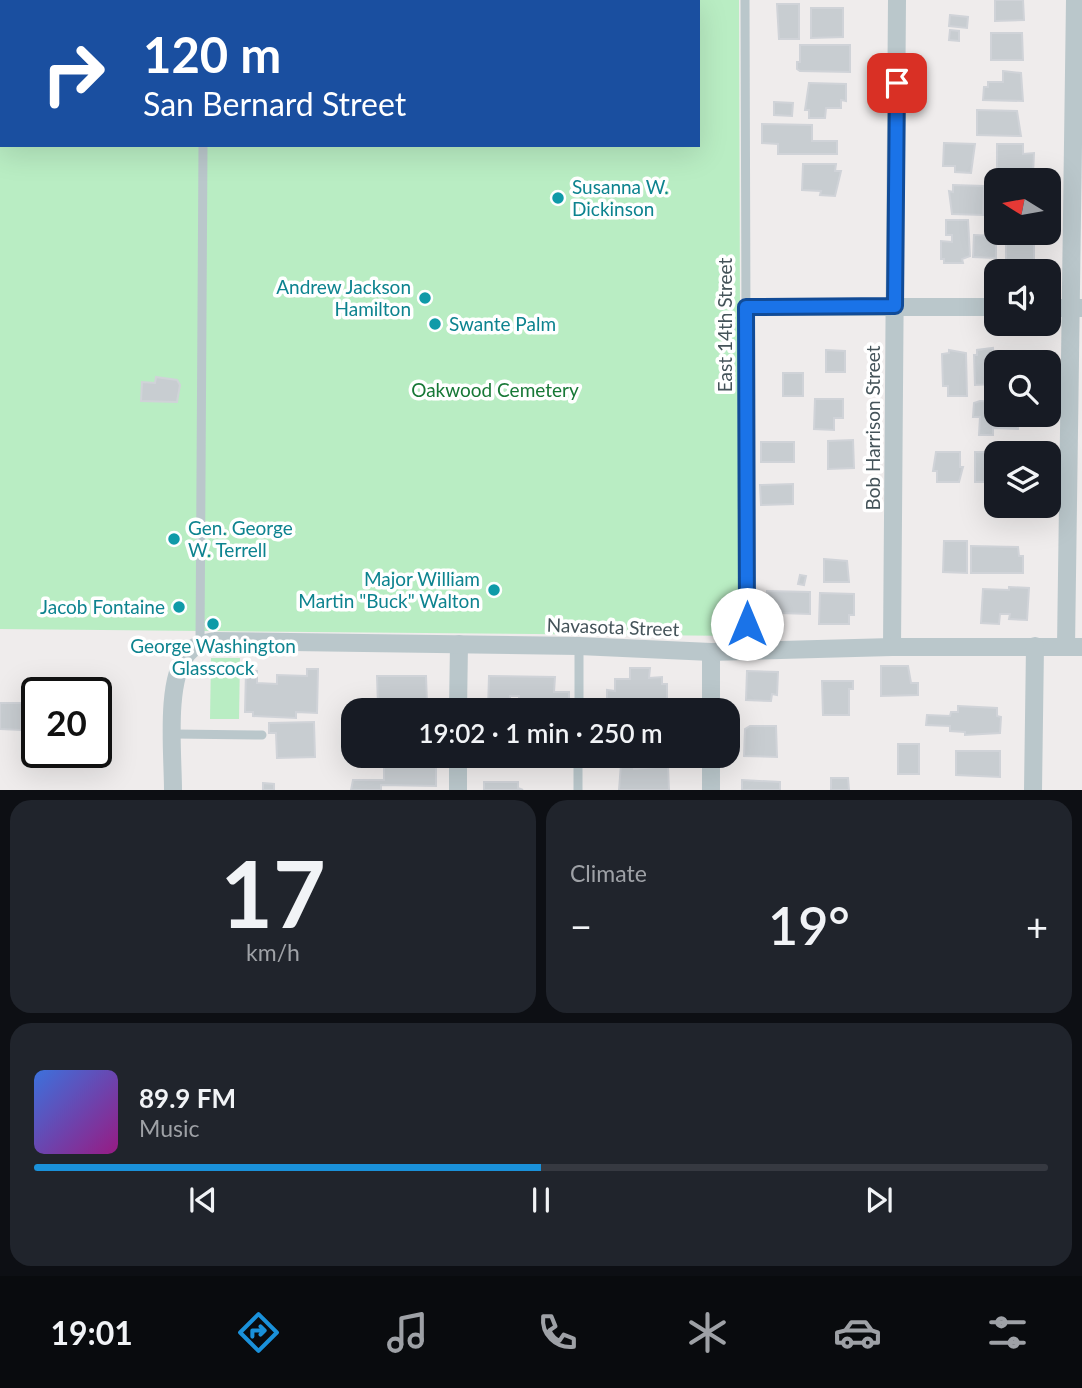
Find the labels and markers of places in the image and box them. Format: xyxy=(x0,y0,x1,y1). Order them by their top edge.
pin xyxy=(867,53,927,113)
place label: Susanna W. Dickinson xyxy=(572,175,669,220)
marker: Susanna W. Dickinson xyxy=(550,190,566,206)
place label: Andrew Jackson Hamilton xyxy=(276,275,411,320)
marker: Andrew Jackson Hamilton xyxy=(417,290,433,306)
place label: Swante Palm xyxy=(449,312,556,335)
marker: Swante Palm xyxy=(427,316,443,332)
place label: Gen. George W. Terrell xyxy=(188,516,293,561)
marker: Gen. George W. Terrell xyxy=(166,531,182,547)
place label: Major William Martin "Buck" Walton xyxy=(298,567,480,612)
marker: Major William Martin "Buck" Walton xyxy=(486,582,502,598)
place label: Jacob Fontaine xyxy=(40,595,165,618)
marker: Jacob Fontaine xyxy=(171,599,187,615)
marker: George Washington Glasscock xyxy=(205,616,221,632)
place label: George Washington Glasscock xyxy=(130,634,296,679)

